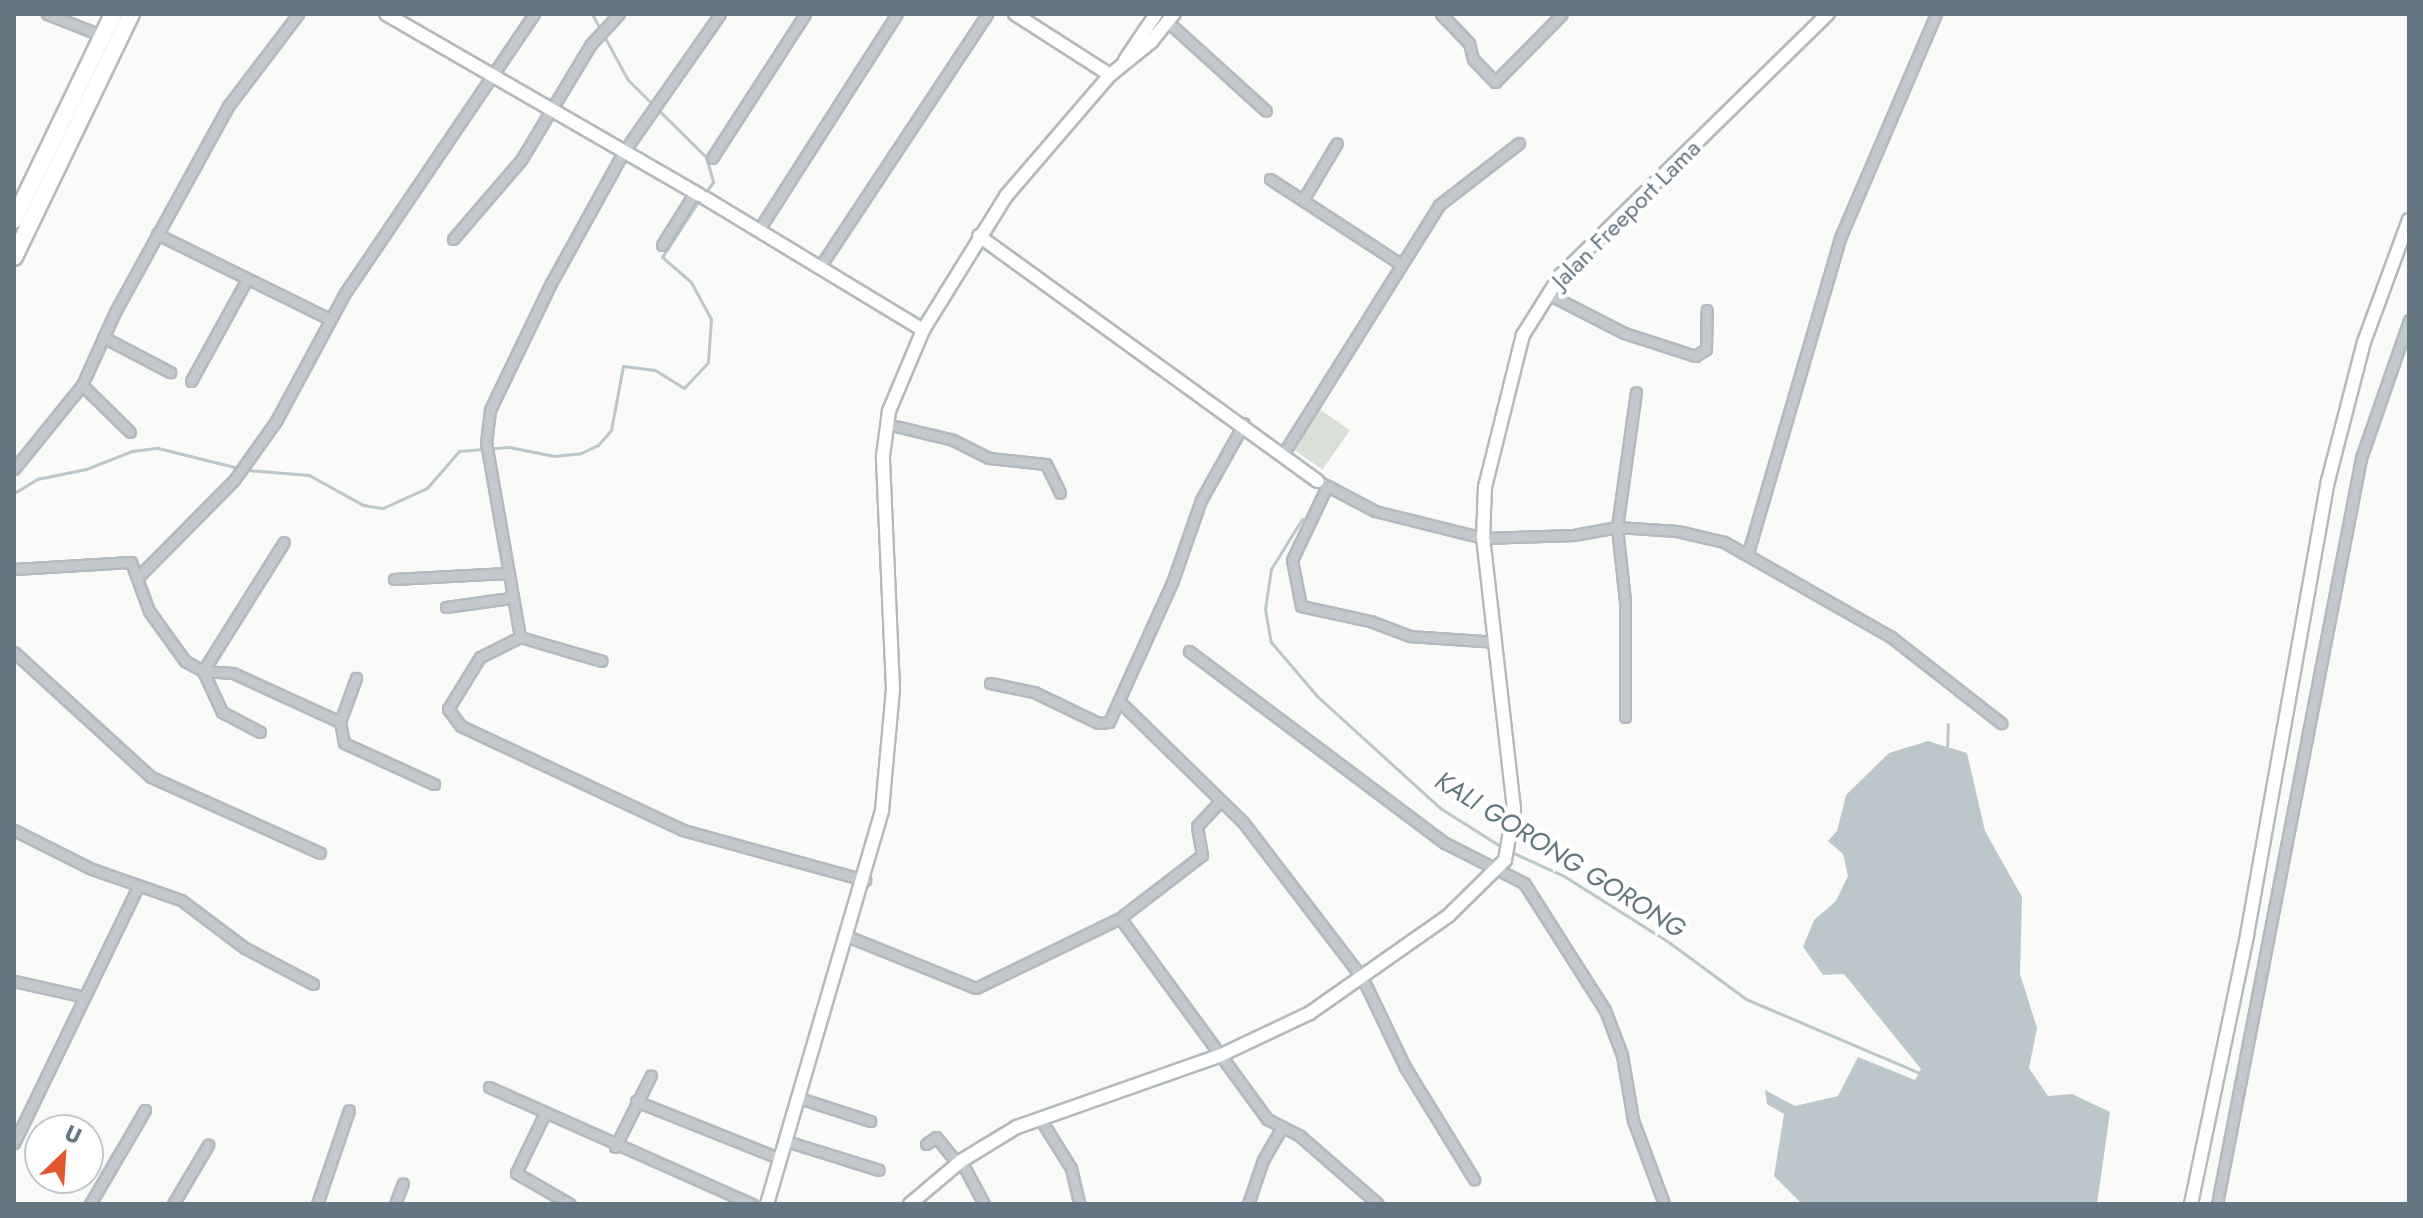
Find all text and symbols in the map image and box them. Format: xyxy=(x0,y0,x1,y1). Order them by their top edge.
street label: Jalan Freeport Lama xyxy=(1546,134,1706,294)
water label: KALI GORONG GORONG xyxy=(1429,765,1691,945)
north arrow xyxy=(24,1114,104,1194)
text: U xyxy=(60,1116,87,1152)

